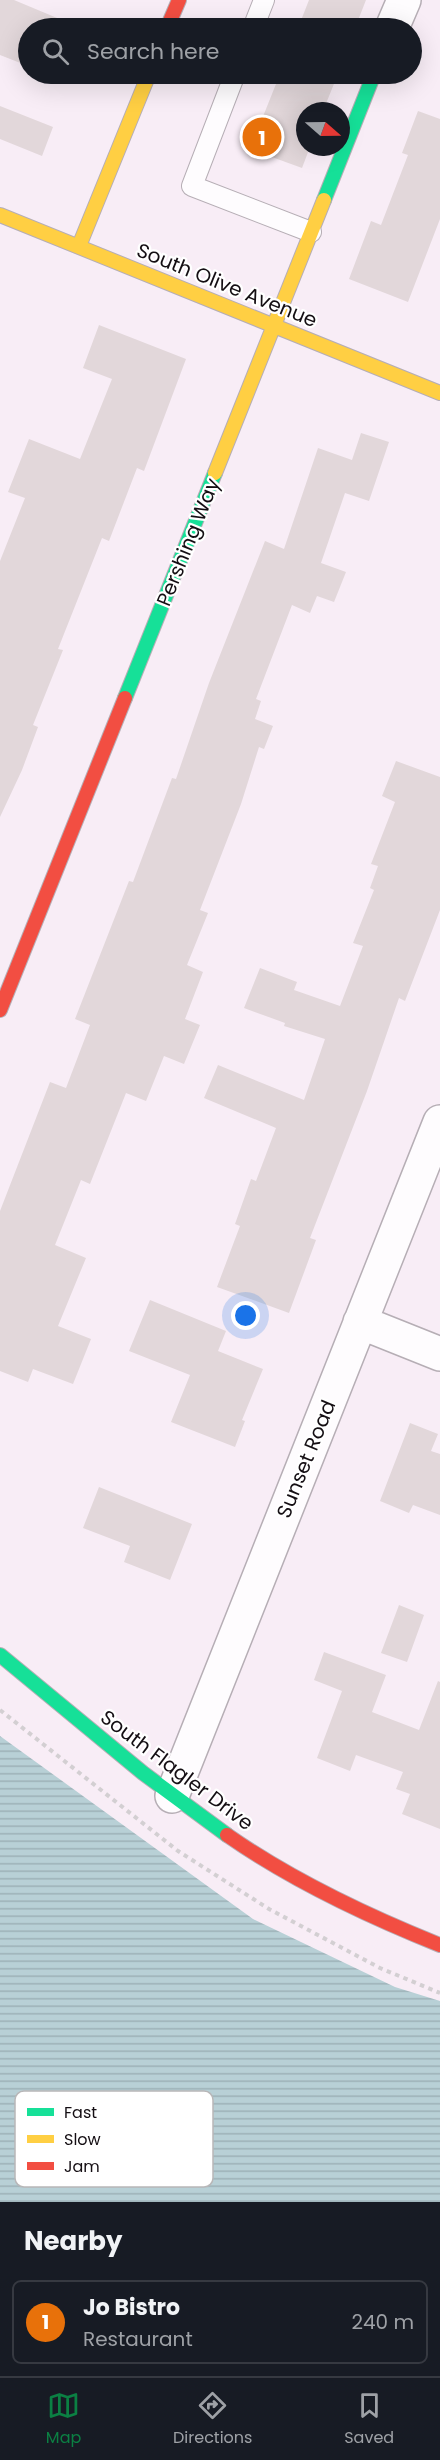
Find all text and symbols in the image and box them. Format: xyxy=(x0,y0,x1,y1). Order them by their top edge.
search box xyxy=(18,18,422,84)
icon: search xyxy=(39,35,72,68)
text: Search here xyxy=(87,36,220,67)
north arrow xyxy=(296,102,350,156)
pin: 1 xyxy=(242,114,282,160)
street label: South Olive Avenue xyxy=(133,236,321,334)
street label: Pershing Way xyxy=(150,474,226,610)
your location xyxy=(231,1301,260,1330)
street label: Sunset Road xyxy=(270,1396,342,1522)
street label: South Flagler Drive xyxy=(95,1703,259,1837)
legend xyxy=(15,2091,213,2187)
text: Fast xyxy=(64,2101,97,2124)
text: Slow xyxy=(64,2128,101,2151)
text: Jam xyxy=(64,2155,100,2178)
text: Nearby xyxy=(24,2223,122,2259)
text: Jo Bistro xyxy=(83,2292,180,2323)
text: 1 xyxy=(42,2308,49,2336)
text: 240 m xyxy=(351,2308,414,2336)
text: Restaurant xyxy=(83,2325,193,2353)
tab: Map xyxy=(46,2389,81,2450)
tab: Directions xyxy=(173,2389,252,2450)
tab: Saved xyxy=(344,2389,394,2450)

